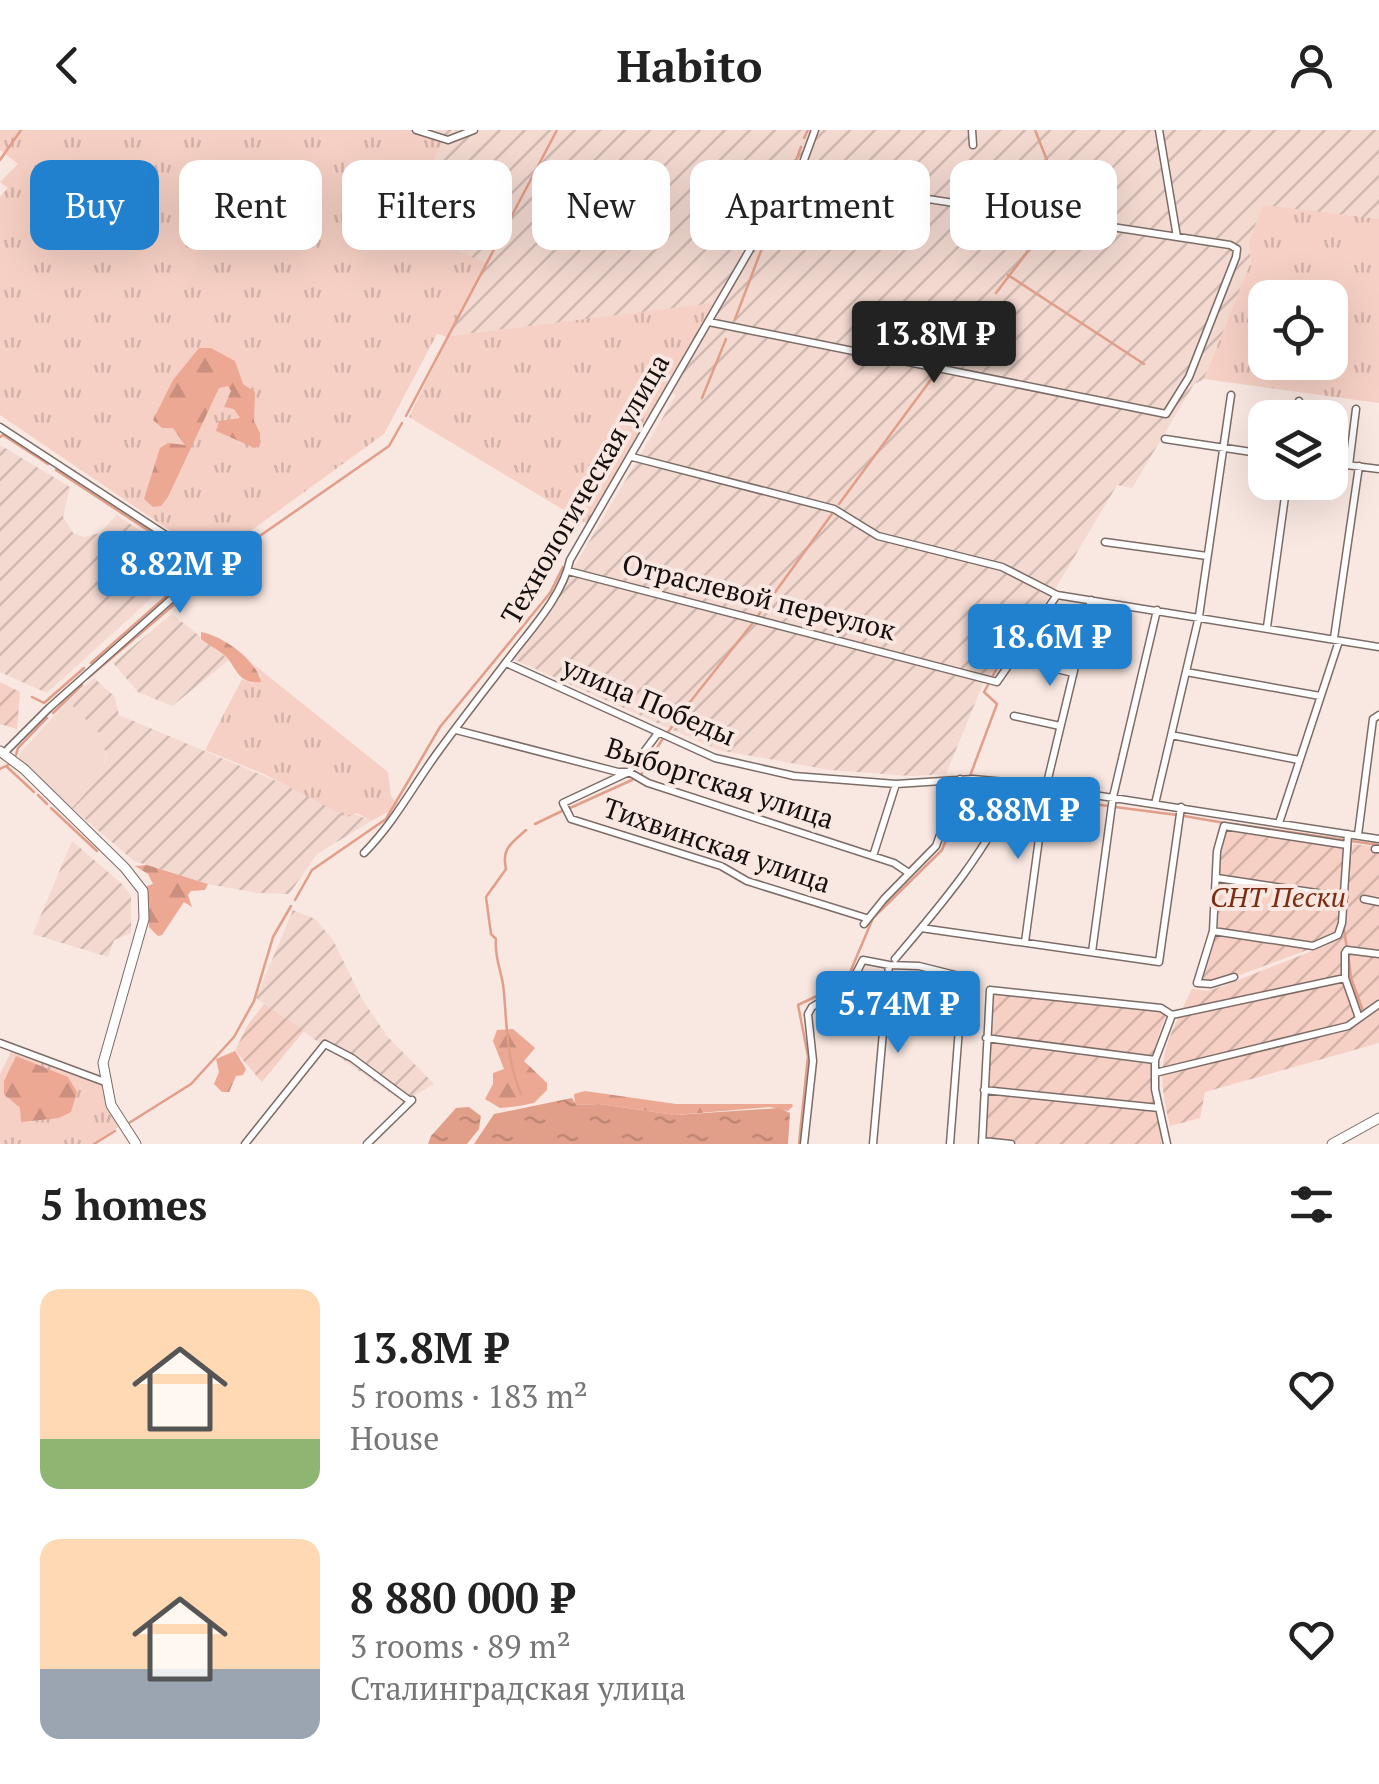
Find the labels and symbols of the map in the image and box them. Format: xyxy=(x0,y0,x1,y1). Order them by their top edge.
pin: 13.8M ₽ xyxy=(842,301,1026,386)
street label: Технологическая улица xyxy=(492,347,677,631)
pin: 8.82M ₽ xyxy=(88,531,272,616)
street label: Отраслевой переулок xyxy=(619,545,900,649)
pin: 18.6M ₽ xyxy=(958,604,1142,689)
street label: улица Победы xyxy=(556,647,742,754)
street label: Выборгская улица xyxy=(601,728,839,837)
pin: 8.88M ₽ xyxy=(926,777,1110,862)
street label: Тихвинская улица xyxy=(598,788,836,901)
park label: СНТ Пески xyxy=(1210,878,1346,915)
pin: 5.74M ₽ xyxy=(806,971,990,1056)

